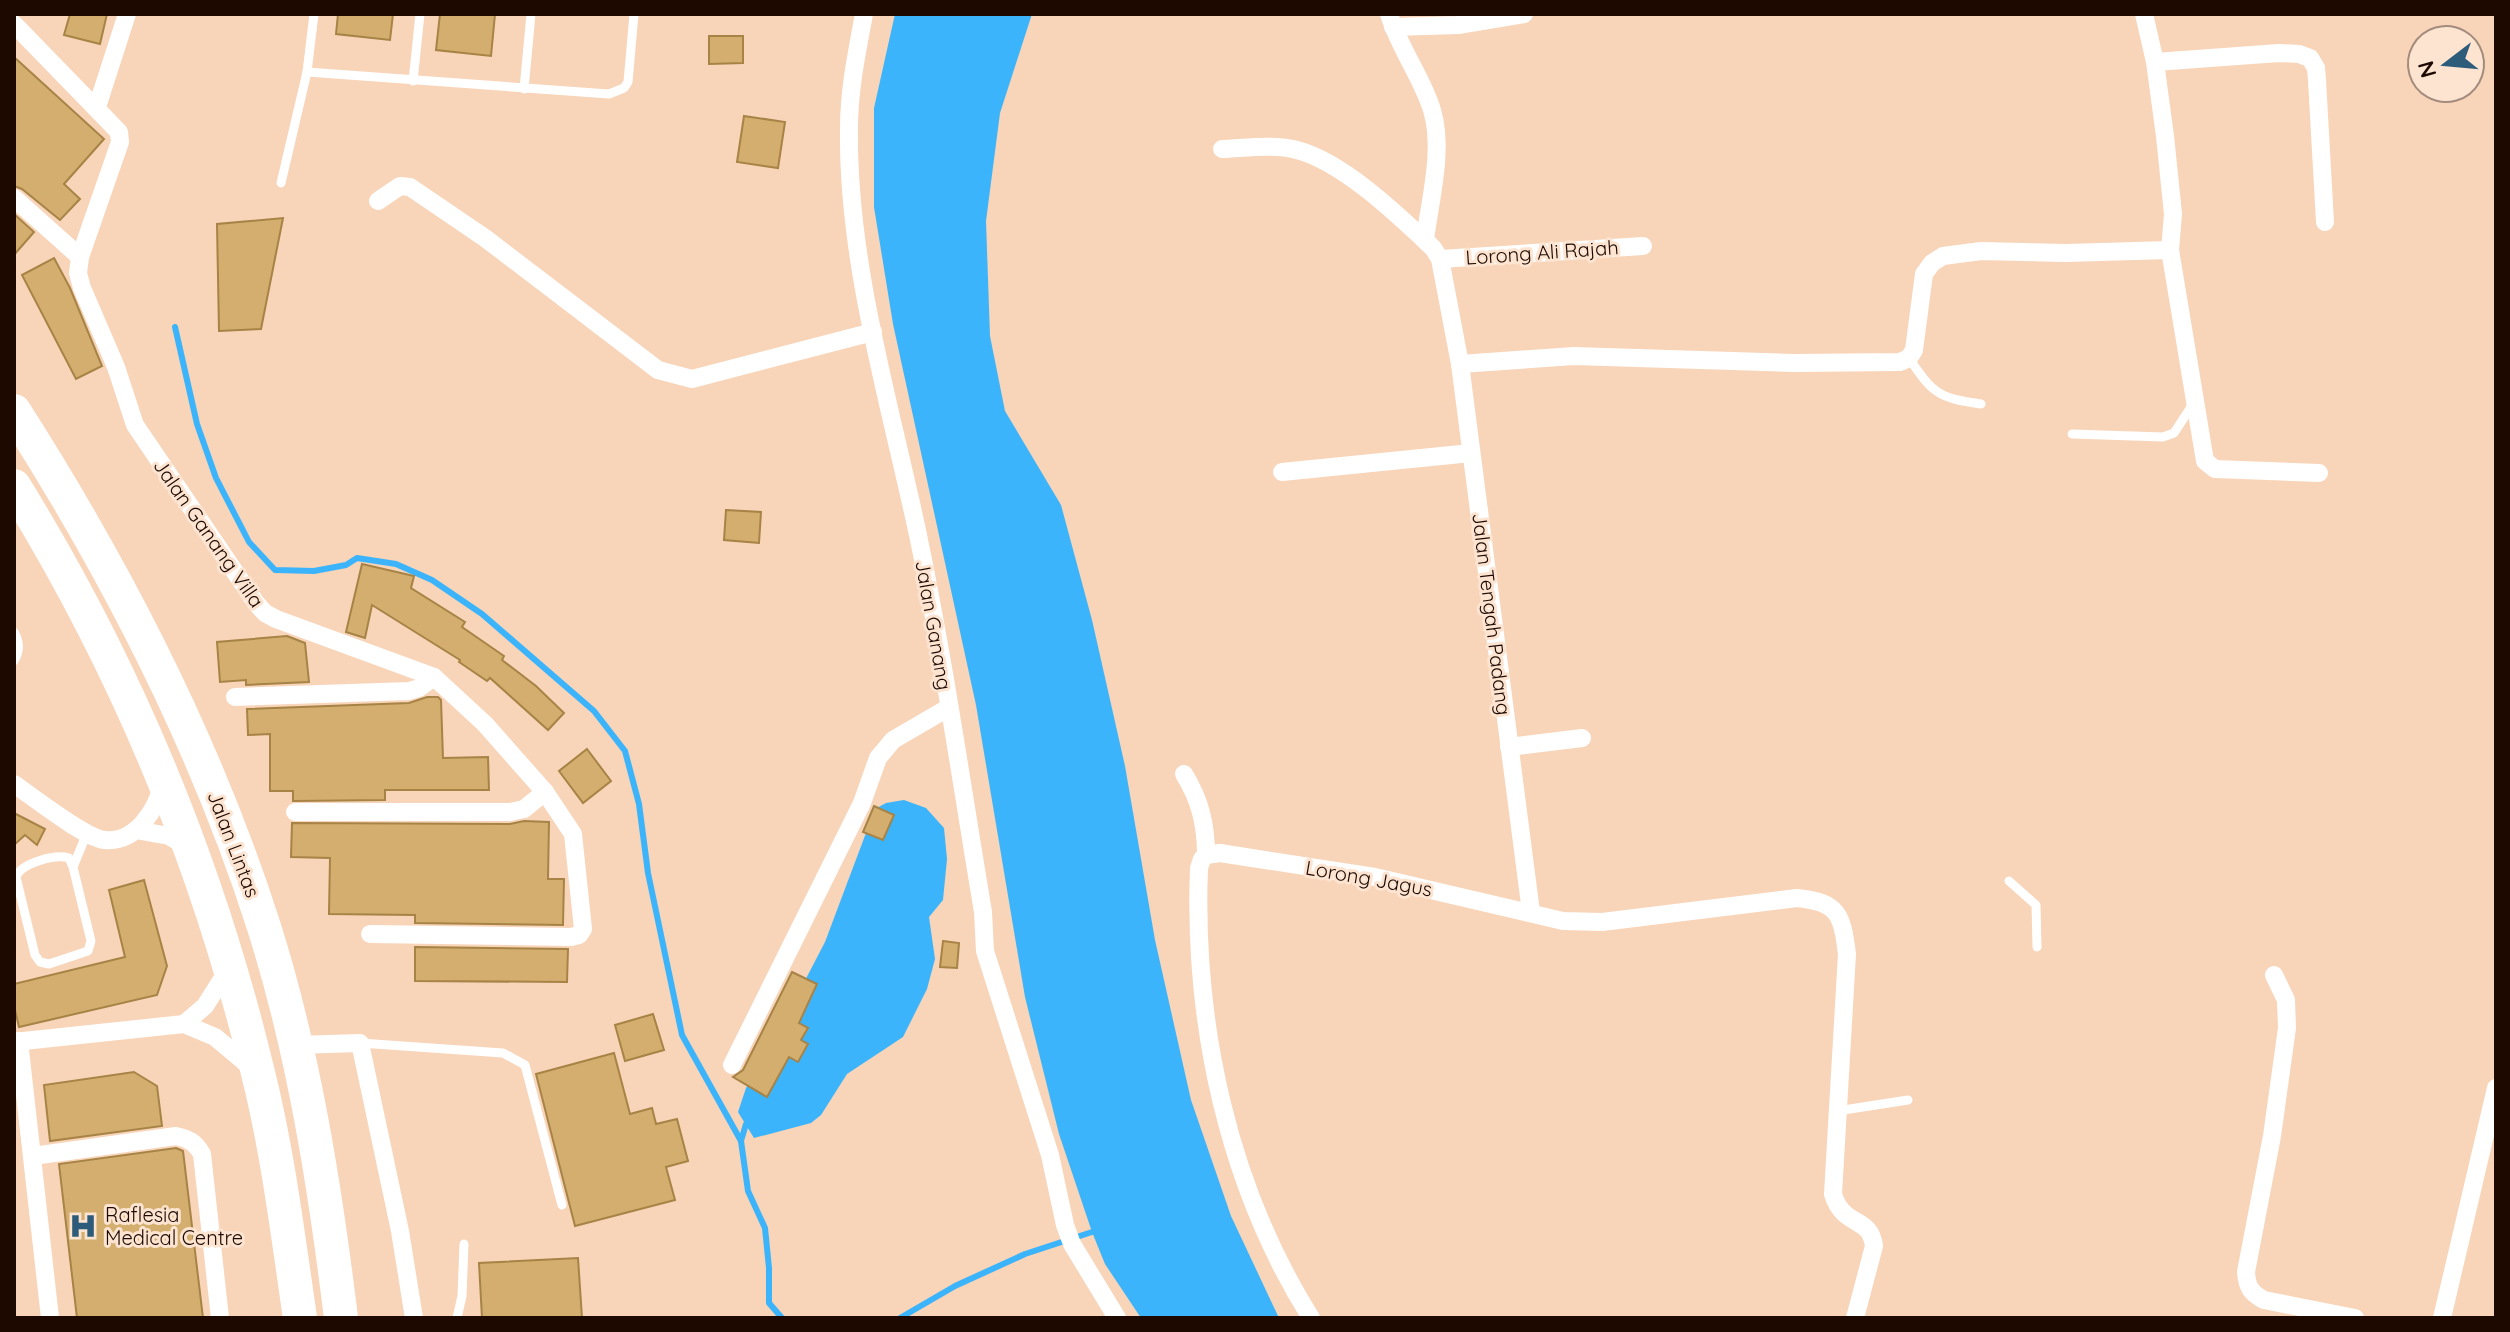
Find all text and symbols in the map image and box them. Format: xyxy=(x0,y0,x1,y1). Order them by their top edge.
north arrow xyxy=(2406,24,2486,104)
text: N xyxy=(2411,58,2442,81)
street label: Lorong Ali Rajah xyxy=(1465,234,1619,270)
street label: Jalan Ganang Villa xyxy=(148,454,270,612)
street label: Jalan Tengah Padang xyxy=(1467,512,1517,716)
street label: Jalan Ganang xyxy=(910,558,958,692)
street label: Jalan Lintas xyxy=(202,787,266,901)
street label: Lorong Jagus xyxy=(1304,855,1434,901)
place label: Raflesia Medical Centre xyxy=(105,1202,243,1250)
hospital icon: Raflesia Medical Centre xyxy=(68,1211,98,1241)

